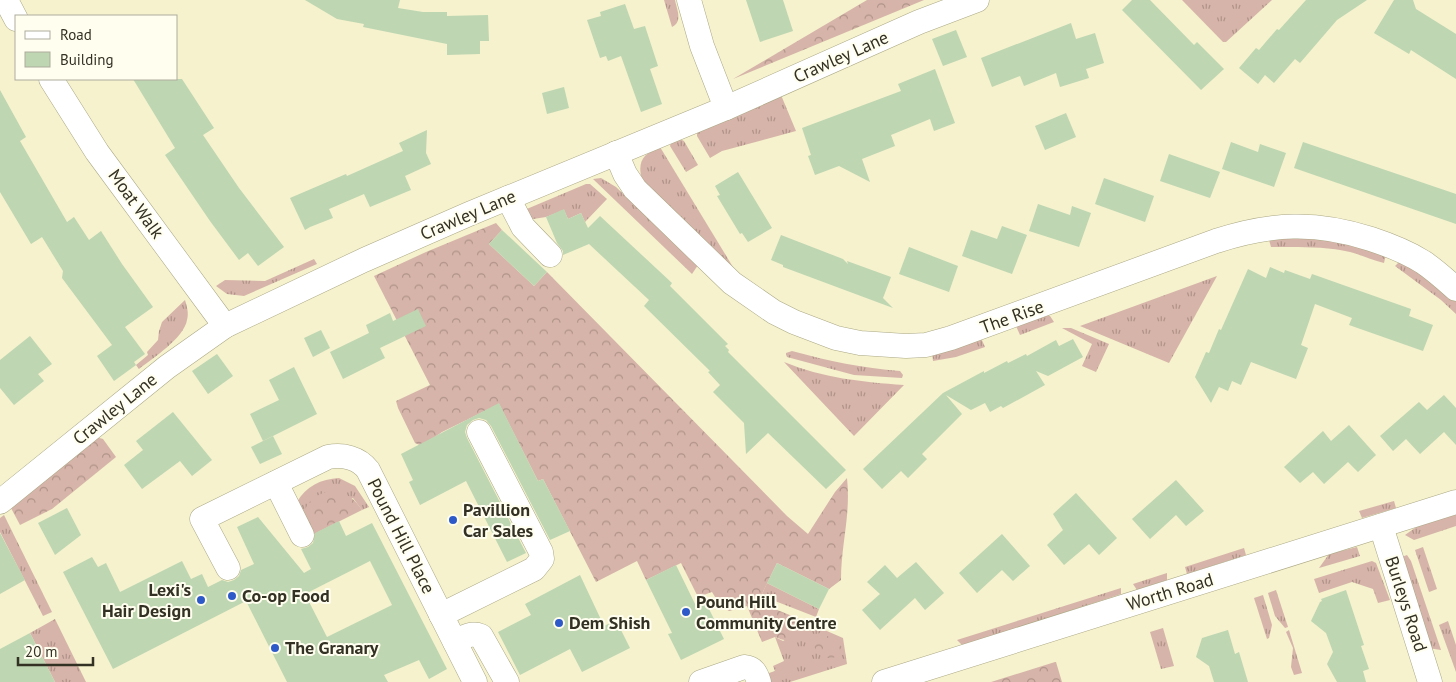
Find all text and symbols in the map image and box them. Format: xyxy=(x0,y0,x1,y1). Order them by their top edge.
legend xyxy=(15,15,178,80)
text: Road xyxy=(60,25,92,44)
street label: Crawley Lane xyxy=(790,25,892,88)
text: Building xyxy=(60,50,114,69)
street label: Moat Walk xyxy=(103,164,170,243)
street label: Crawley Lane xyxy=(417,184,519,245)
street label: The Rise xyxy=(977,294,1047,339)
street label: Crawley Lane xyxy=(68,368,161,450)
street label: Pound Hill Place xyxy=(362,474,440,597)
place label: Pavillion Car Sales xyxy=(463,498,534,542)
marker: Pavillion Car Sales xyxy=(447,514,459,526)
street label: Burleys Road xyxy=(1380,553,1433,655)
street label: Worth Road xyxy=(1124,567,1216,616)
place label: Lexi's Hair Design xyxy=(102,578,191,622)
place label: Co-op Food xyxy=(242,584,330,607)
marker: Co-op Food xyxy=(226,590,238,602)
place label: Pound Hill Community Centre xyxy=(696,590,837,634)
marker: Lexi's Hair Design xyxy=(195,594,207,606)
marker: Pound Hill Community Centre xyxy=(680,606,692,618)
place label: Dem Shish xyxy=(569,611,650,634)
marker: Dem Shish xyxy=(553,617,565,629)
scale bar xyxy=(18,634,92,666)
place label: The Granary xyxy=(285,636,379,659)
text: 20 m xyxy=(25,642,58,661)
marker: The Granary xyxy=(269,642,281,654)

